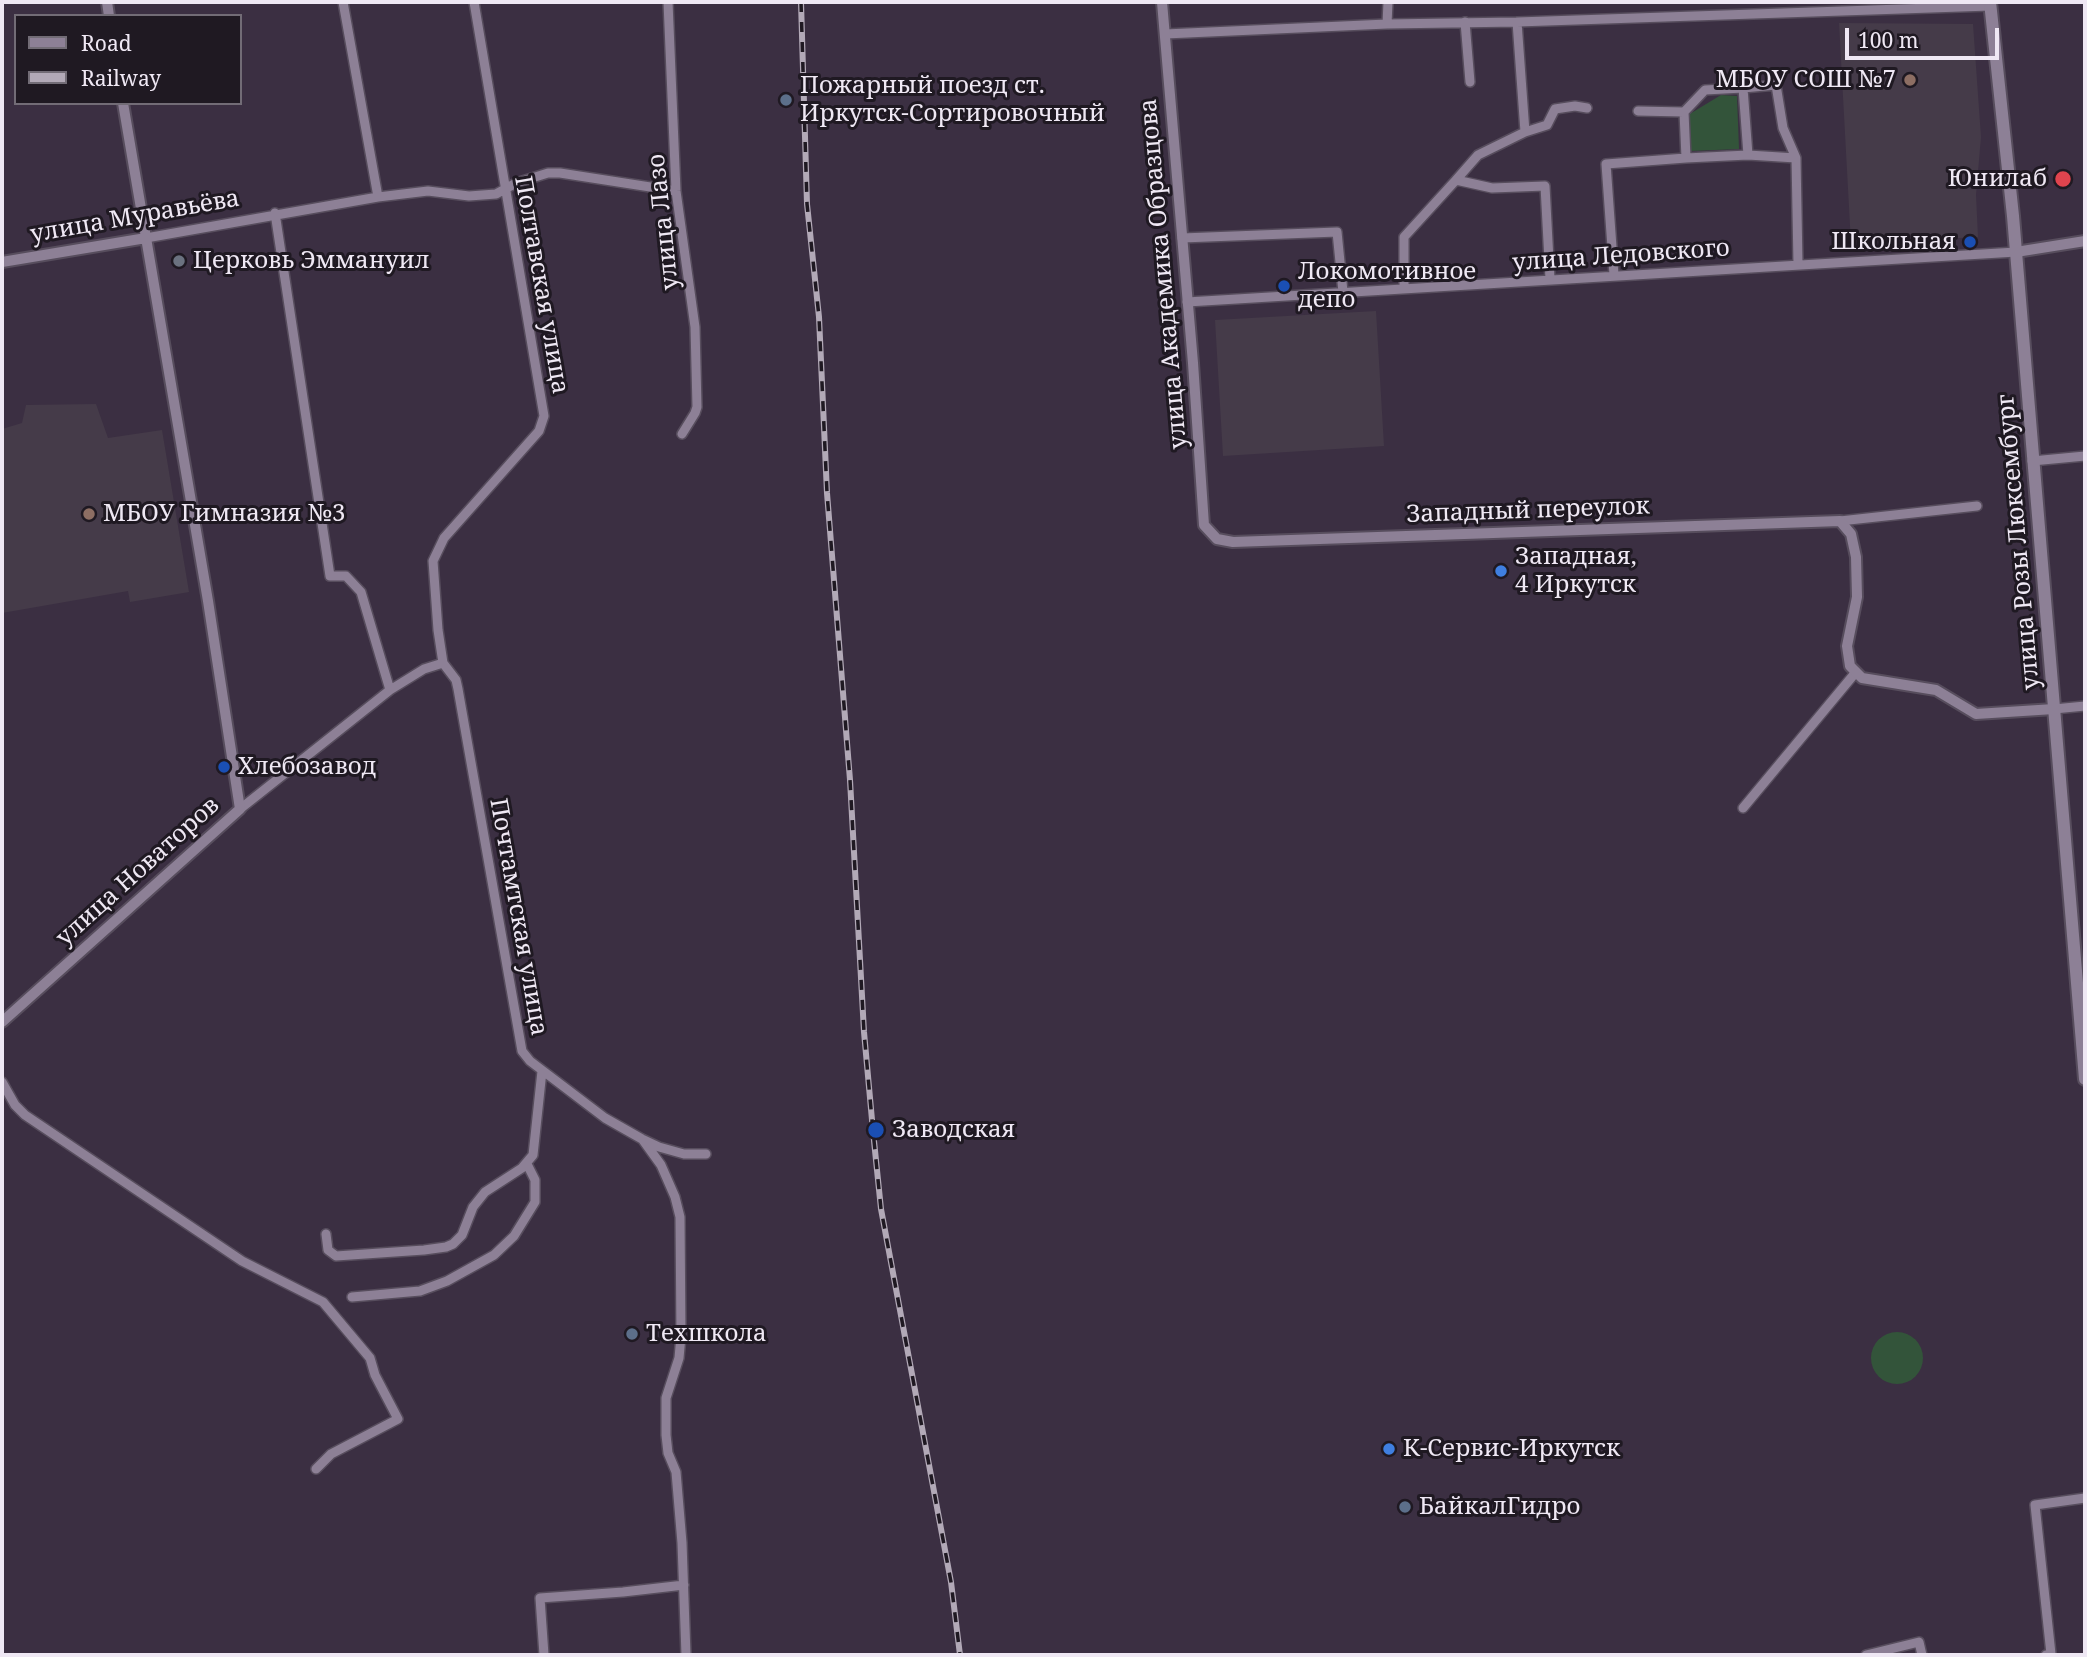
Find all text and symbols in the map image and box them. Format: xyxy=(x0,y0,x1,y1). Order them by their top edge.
legend xyxy=(14,14,242,105)
scale bar xyxy=(1849,14,2003,58)
text: 100 m xyxy=(1858,26,1919,54)
text: Road xyxy=(81,29,132,57)
text: Railway xyxy=(81,64,161,92)
place label: МБОУ СОШ №7 xyxy=(1716,66,1896,94)
place label: Пожарный поезд ст. Иркутск-Сортировочный xyxy=(800,72,1105,128)
marker: МБОУ СОШ №7 xyxy=(1902,72,1918,88)
marker: Пожарный поезд ст. Иркутск-Сортировочный xyxy=(778,92,794,108)
street label: улица Академика Образцова xyxy=(1134,98,1194,450)
street label: улица Лазо xyxy=(643,152,685,292)
place label: Юнилаб xyxy=(1948,165,2047,193)
marker: Юнилаб xyxy=(2053,169,2073,189)
street label: Полтавская улица xyxy=(508,174,574,396)
street label: улица Муравьёва xyxy=(28,184,242,250)
place label: Школьная xyxy=(1831,228,1956,256)
street label: улица Ледовского xyxy=(1511,234,1731,278)
marker: Школьная xyxy=(1962,234,1978,250)
place label: Церковь Эммануил xyxy=(193,247,429,275)
marker: Церковь Эммануил xyxy=(171,253,187,269)
place label: Локомотивное депо xyxy=(1298,258,1476,314)
marker: Локомотивное депо xyxy=(1276,278,1292,294)
street label: улица Розы Люксембург xyxy=(1992,393,2046,691)
street label: Западный переулок xyxy=(1406,492,1650,530)
place label: МБОУ Гимназия №3 xyxy=(103,500,345,528)
marker: МБОУ Гимназия №3 xyxy=(81,506,97,522)
place label: Западная, 4 Иркутск xyxy=(1515,543,1637,599)
marker: Западная, 4 Иркутск xyxy=(1493,563,1509,579)
place label: Хлебозавод xyxy=(238,753,376,781)
marker: Хлебозавод xyxy=(216,759,232,775)
street label: улица Новаторов xyxy=(51,791,225,953)
street label: Почтамтская улица xyxy=(483,796,553,1038)
place label: Заводская xyxy=(892,1116,1015,1144)
marker: Заводская xyxy=(866,1120,886,1140)
place label: Техшкола xyxy=(646,1320,767,1348)
marker: Техшкола xyxy=(624,1326,640,1342)
place label: К-Сервис-Иркутск xyxy=(1403,1435,1620,1463)
marker: К-Сервис-Иркутск xyxy=(1381,1441,1397,1457)
place label: БайкалГидро xyxy=(1419,1493,1580,1521)
marker: БайкалГидро xyxy=(1397,1499,1413,1515)

